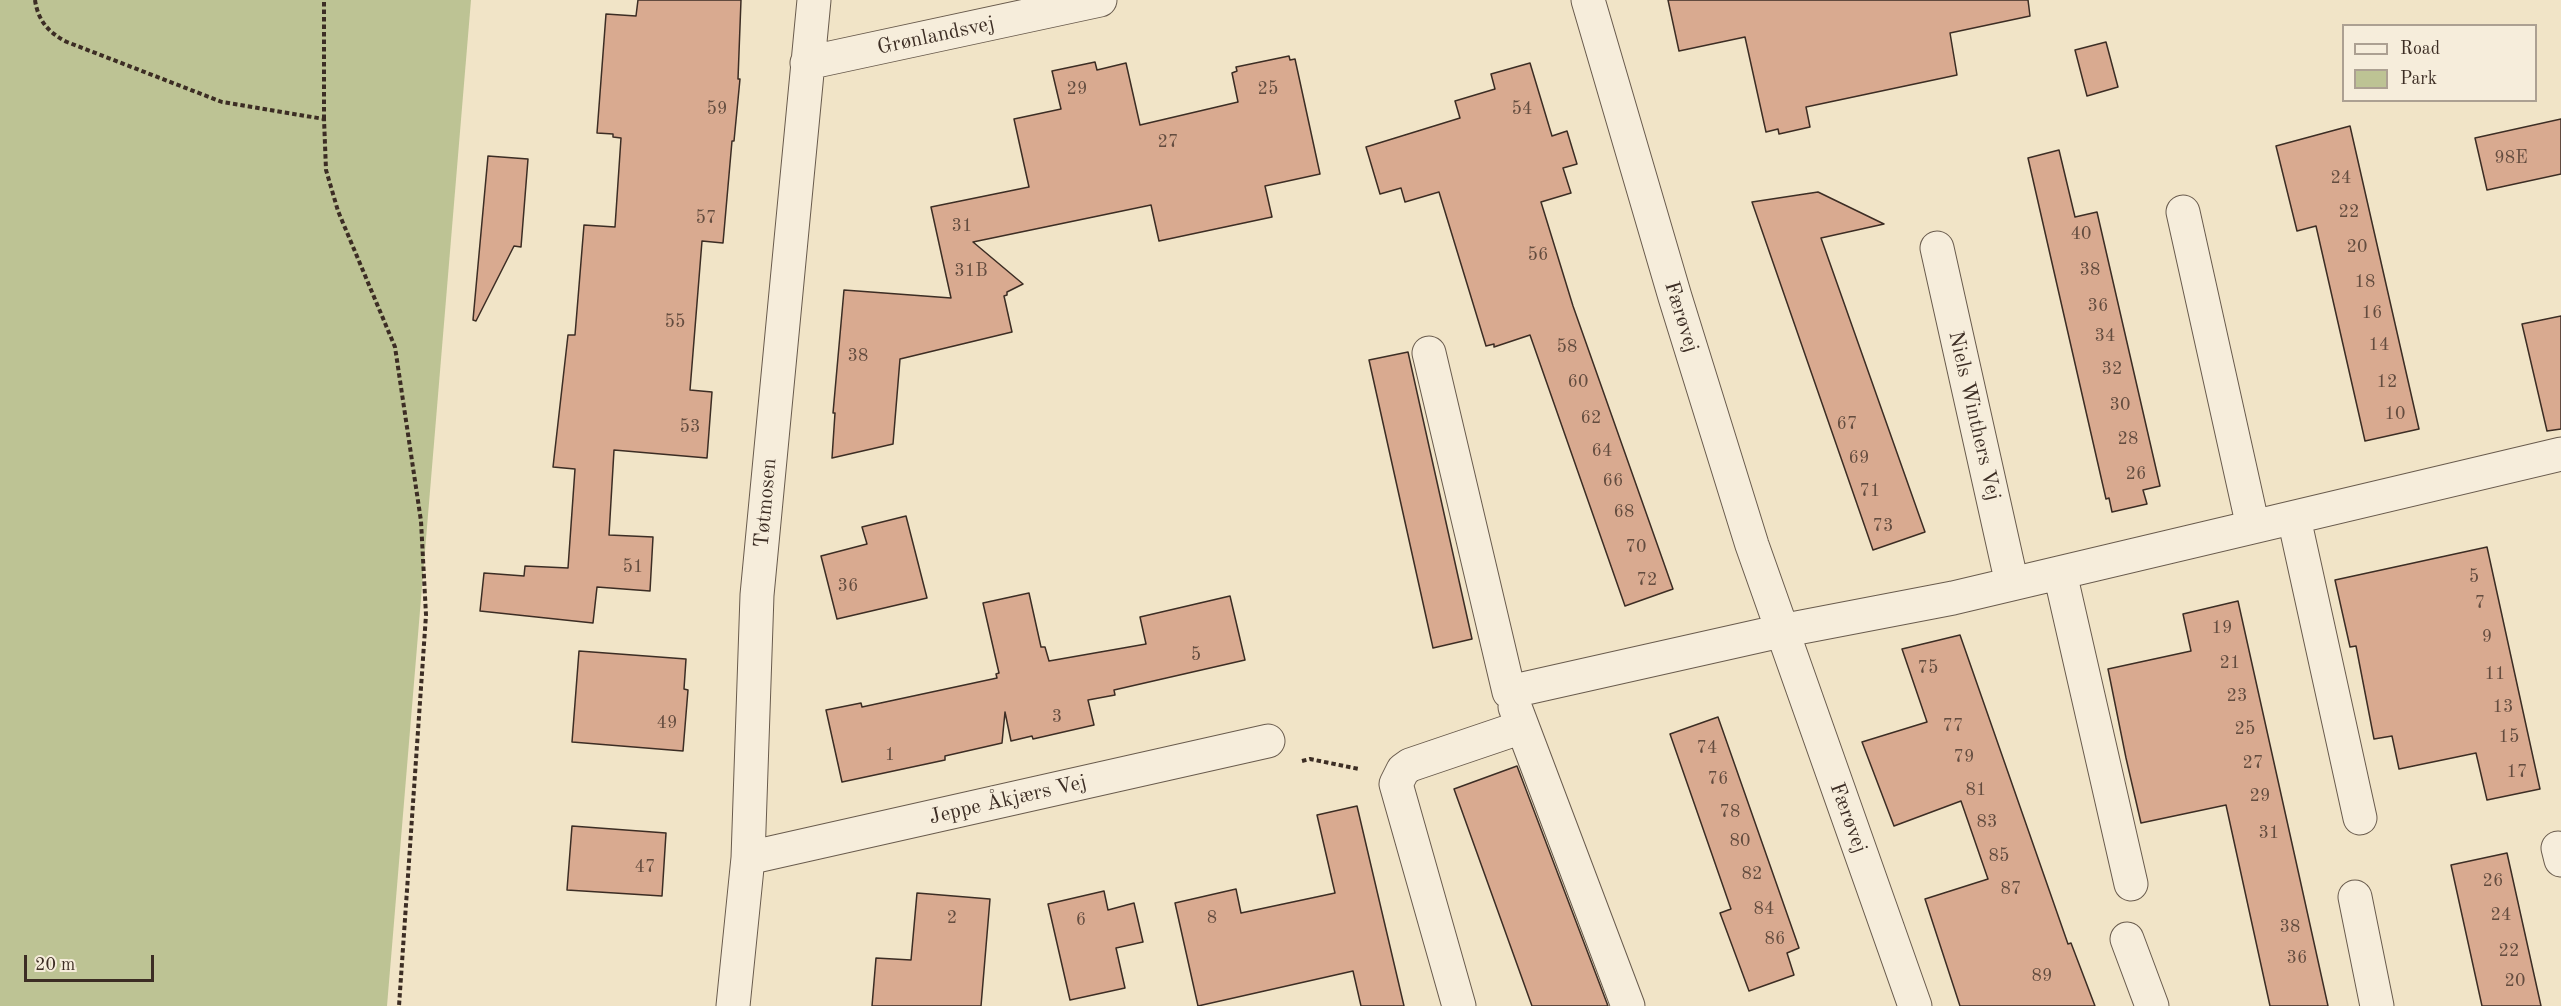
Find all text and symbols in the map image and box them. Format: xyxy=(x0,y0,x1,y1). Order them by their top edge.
street label: Grønlandsvej xyxy=(875,11,997,61)
legend xyxy=(2342,24,2537,102)
text: Road xyxy=(2400,40,2440,58)
text: Park xyxy=(2400,70,2437,88)
house number: 29 xyxy=(1067,78,1087,100)
house number: 25 xyxy=(1258,78,1278,100)
house number: 59 xyxy=(707,98,727,120)
house number: 54 xyxy=(1512,98,1532,120)
house number: 27 xyxy=(1158,131,1178,153)
house number: 98E xyxy=(2494,147,2528,169)
house number: 24 xyxy=(2331,167,2351,189)
house number: 22 xyxy=(2339,201,2359,223)
house number: 57 xyxy=(696,207,716,229)
house number: 31 xyxy=(952,215,972,237)
house number: 40 xyxy=(2071,223,2091,245)
house number: 20 xyxy=(2347,236,2367,258)
house number: 56 xyxy=(1528,244,1548,266)
house number: 38 xyxy=(2080,259,2100,281)
house number: 31B xyxy=(954,260,988,282)
house number: 18 xyxy=(2355,271,2375,293)
street label: Færøvej xyxy=(1658,278,1704,356)
house number: 36 xyxy=(2088,295,2108,317)
house number: 16 xyxy=(2362,302,2382,324)
house number: 55 xyxy=(665,311,685,333)
house number: 34 xyxy=(2095,325,2115,347)
street label: Niels Winthers Vej xyxy=(1942,329,2006,503)
house number: 14 xyxy=(2369,334,2389,356)
house number: 58 xyxy=(1557,336,1577,358)
house number: 38 xyxy=(848,345,868,367)
house number: 32 xyxy=(2102,358,2122,380)
house number: 60 xyxy=(1568,371,1588,393)
house number: 12 xyxy=(2377,371,2397,393)
house number: 30 xyxy=(2110,394,2130,416)
house number: 10 xyxy=(2385,403,2405,425)
house number: 62 xyxy=(1581,407,1601,429)
house number: 67 xyxy=(1837,413,1857,435)
house number: 53 xyxy=(680,416,700,438)
house number: 28 xyxy=(2118,428,2138,450)
house number: 64 xyxy=(1592,440,1612,462)
house number: 69 xyxy=(1849,447,1869,469)
street label: Tøtmosen xyxy=(750,457,782,549)
house number: 26 xyxy=(2126,463,2146,485)
house number: 66 xyxy=(1603,470,1623,492)
house number: 71 xyxy=(1860,480,1880,502)
house number: 68 xyxy=(1614,501,1634,523)
house number: 73 xyxy=(1873,515,1893,537)
house number: 70 xyxy=(1626,536,1646,558)
house number: 51 xyxy=(623,556,643,578)
house number: 5 xyxy=(2469,566,2479,588)
house number: 72 xyxy=(1637,569,1657,591)
house number: 36 xyxy=(838,575,858,597)
house number: 7 xyxy=(2475,592,2485,614)
house number: 19 xyxy=(2212,617,2232,639)
house number: 9 xyxy=(2482,626,2492,648)
house number: 5 xyxy=(1191,644,1201,666)
house number: 21 xyxy=(2220,652,2240,674)
house number: 75 xyxy=(1918,657,1938,679)
house number: 11 xyxy=(2485,663,2505,685)
house number: 23 xyxy=(2227,685,2247,707)
house number: 13 xyxy=(2493,696,2513,718)
house number: 3 xyxy=(1052,706,1062,728)
house number: 49 xyxy=(657,712,677,734)
house number: 77 xyxy=(1943,715,1963,737)
house number: 25 xyxy=(2235,718,2255,740)
house number: 15 xyxy=(2499,726,2519,748)
house number: 74 xyxy=(1697,737,1717,759)
house number: 1 xyxy=(885,744,895,766)
house number: 79 xyxy=(1954,746,1974,768)
house number: 27 xyxy=(2243,752,2263,774)
house number: 17 xyxy=(2507,761,2527,783)
house number: 76 xyxy=(1708,768,1728,790)
street label: Jeppe Åkjærs Vej xyxy=(927,770,1089,830)
street label: Færøvej xyxy=(1824,779,1872,857)
house number: 81 xyxy=(1966,779,1986,801)
house number: 29 xyxy=(2250,785,2270,807)
house number: 78 xyxy=(1720,801,1740,823)
house number: 83 xyxy=(1977,811,1997,833)
house number: 31 xyxy=(2259,822,2279,844)
house number: 80 xyxy=(1730,830,1750,852)
house number: 85 xyxy=(1989,845,2009,867)
house number: 47 xyxy=(635,856,655,878)
house number: 82 xyxy=(1742,863,1762,885)
house number: 26 xyxy=(2483,870,2503,892)
house number: 87 xyxy=(2001,878,2021,900)
house number: 84 xyxy=(1754,898,1774,920)
house number: 24 xyxy=(2491,904,2511,926)
house number: 2 xyxy=(947,907,957,929)
house number: 8 xyxy=(1207,907,1217,929)
house number: 6 xyxy=(1076,909,1086,931)
house number: 38 xyxy=(2280,916,2300,938)
house number: 86 xyxy=(1765,928,1785,950)
house number: 22 xyxy=(2499,940,2519,962)
scale bar xyxy=(27,943,158,981)
house number: 36 xyxy=(2287,947,2307,969)
text: 20 m xyxy=(35,956,75,974)
house number: 89 xyxy=(2032,965,2052,987)
house number: 20 xyxy=(2505,970,2525,992)

